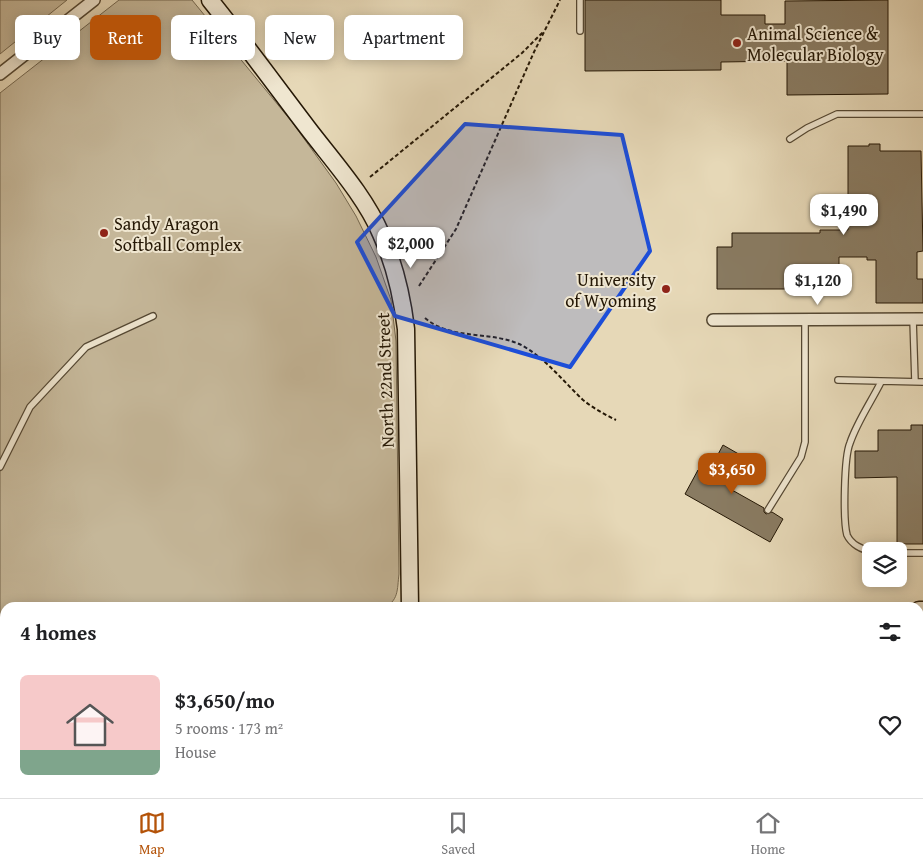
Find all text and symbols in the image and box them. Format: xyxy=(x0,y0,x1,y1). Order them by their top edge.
chip: Buy xyxy=(15,15,80,60)
chip: Rent xyxy=(90,15,161,60)
chip: Filters xyxy=(171,15,255,60)
chip: New xyxy=(265,15,334,60)
chip: Apartment xyxy=(344,15,463,60)
place label: Animal Science & Molecular Biology xyxy=(747,20,884,68)
marker: Animal Science & Molecular Biology xyxy=(731,37,743,49)
pin: $1,490 xyxy=(803,194,885,236)
text: $1,490 xyxy=(821,198,867,222)
place label: Sandy Aragon Softball Complex xyxy=(114,210,243,258)
pin: $2,000 xyxy=(370,226,452,269)
marker: Sandy Aragon Softball Complex xyxy=(98,227,110,239)
text: $2,000 xyxy=(388,231,434,255)
pin: $1,120 xyxy=(777,264,859,306)
place label: University of Wyoming xyxy=(565,266,656,314)
text: $1,120 xyxy=(795,268,841,292)
marker: University of Wyoming xyxy=(660,283,672,295)
street label: North 22nd Street xyxy=(369,311,401,448)
pin: $3,650 xyxy=(691,452,773,495)
text: $3,650 xyxy=(709,457,755,481)
map controls xyxy=(862,542,907,587)
button: layers xyxy=(862,542,907,587)
text: 4 homes xyxy=(20,617,96,648)
icon: filters xyxy=(876,618,904,646)
text: $3,650/mo xyxy=(175,685,275,716)
icon: home xyxy=(60,695,120,755)
icon: heart xyxy=(876,711,904,739)
text: 5 rooms · 173 m² xyxy=(175,716,283,740)
text: House xyxy=(175,740,216,764)
tab: Map xyxy=(138,809,166,859)
tab: Saved xyxy=(441,809,475,859)
tab: Home xyxy=(751,809,785,859)

